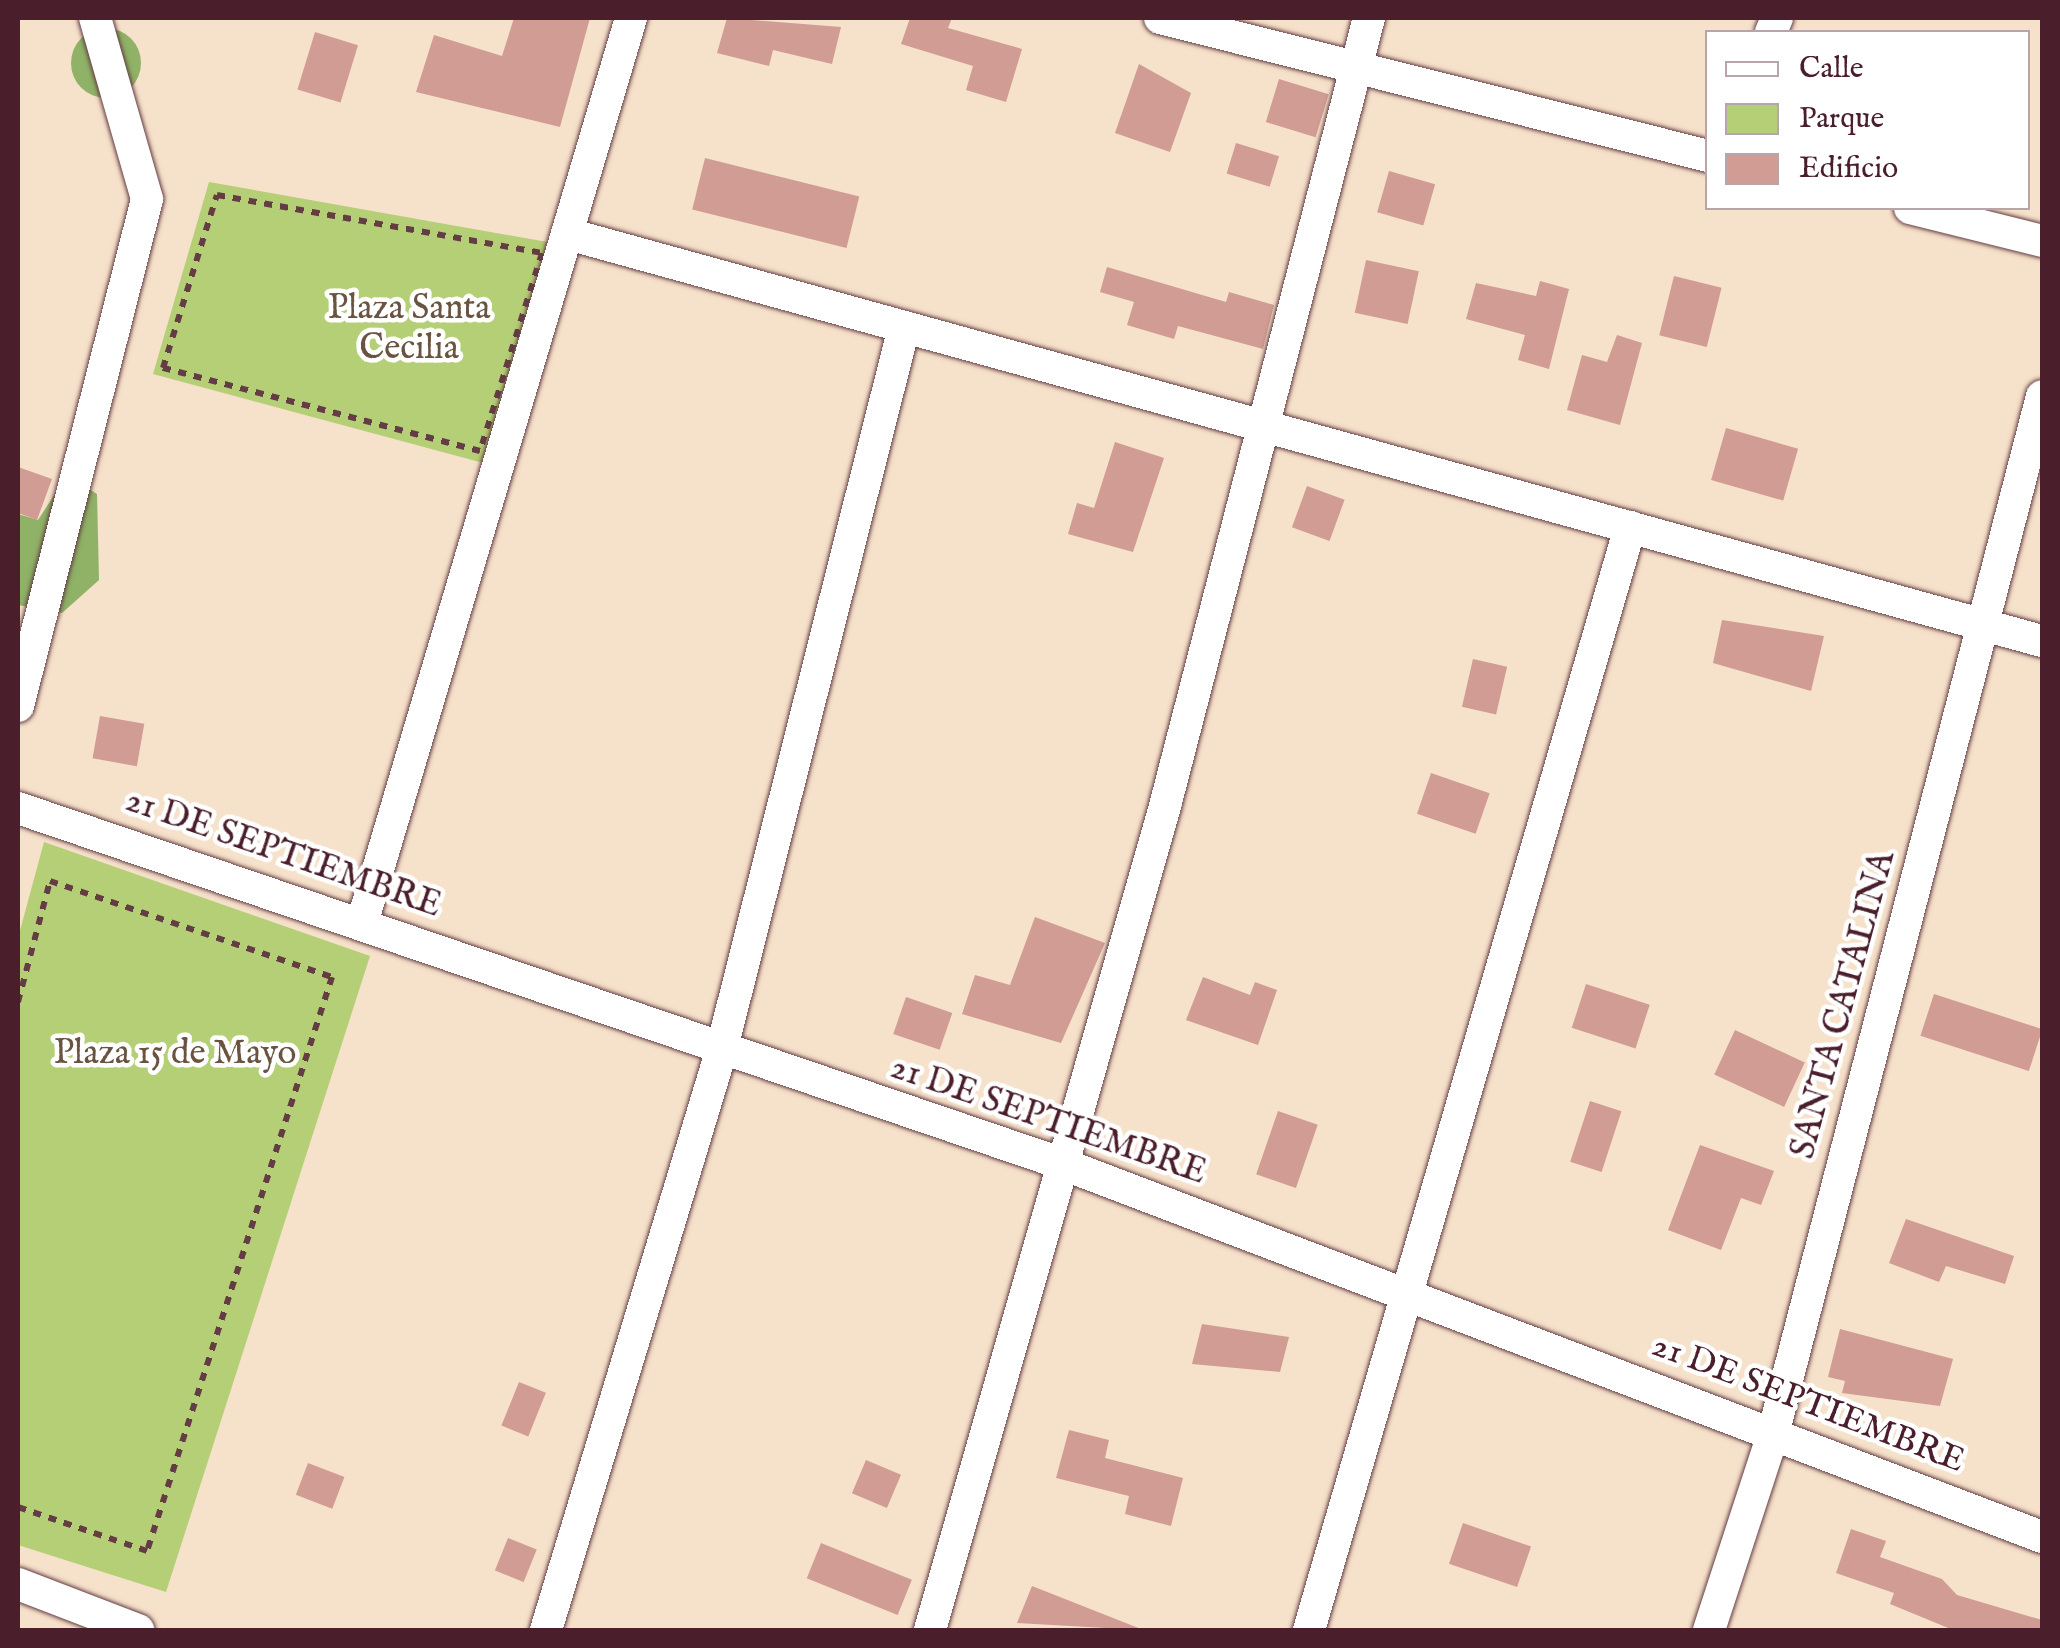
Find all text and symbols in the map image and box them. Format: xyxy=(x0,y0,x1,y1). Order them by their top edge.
legend xyxy=(1705,30,2030,210)
text: Calle xyxy=(1799,50,1863,88)
text: Parque xyxy=(1799,100,1884,138)
text: Edificio xyxy=(1799,150,1898,188)
park label: Plaza Santa Cecilia xyxy=(328,288,490,370)
street label: 21 DE SEPTIEMBRE xyxy=(120,780,446,928)
street label: SANTA CATALINA xyxy=(1783,847,1905,1163)
park label: Plaza 15 de Mayo xyxy=(54,1033,296,1075)
street label: 21 DE SEPTIEMBRE xyxy=(885,1047,1211,1195)
street label: 21 DE SEPTIEMBRE xyxy=(1646,1325,1970,1483)

